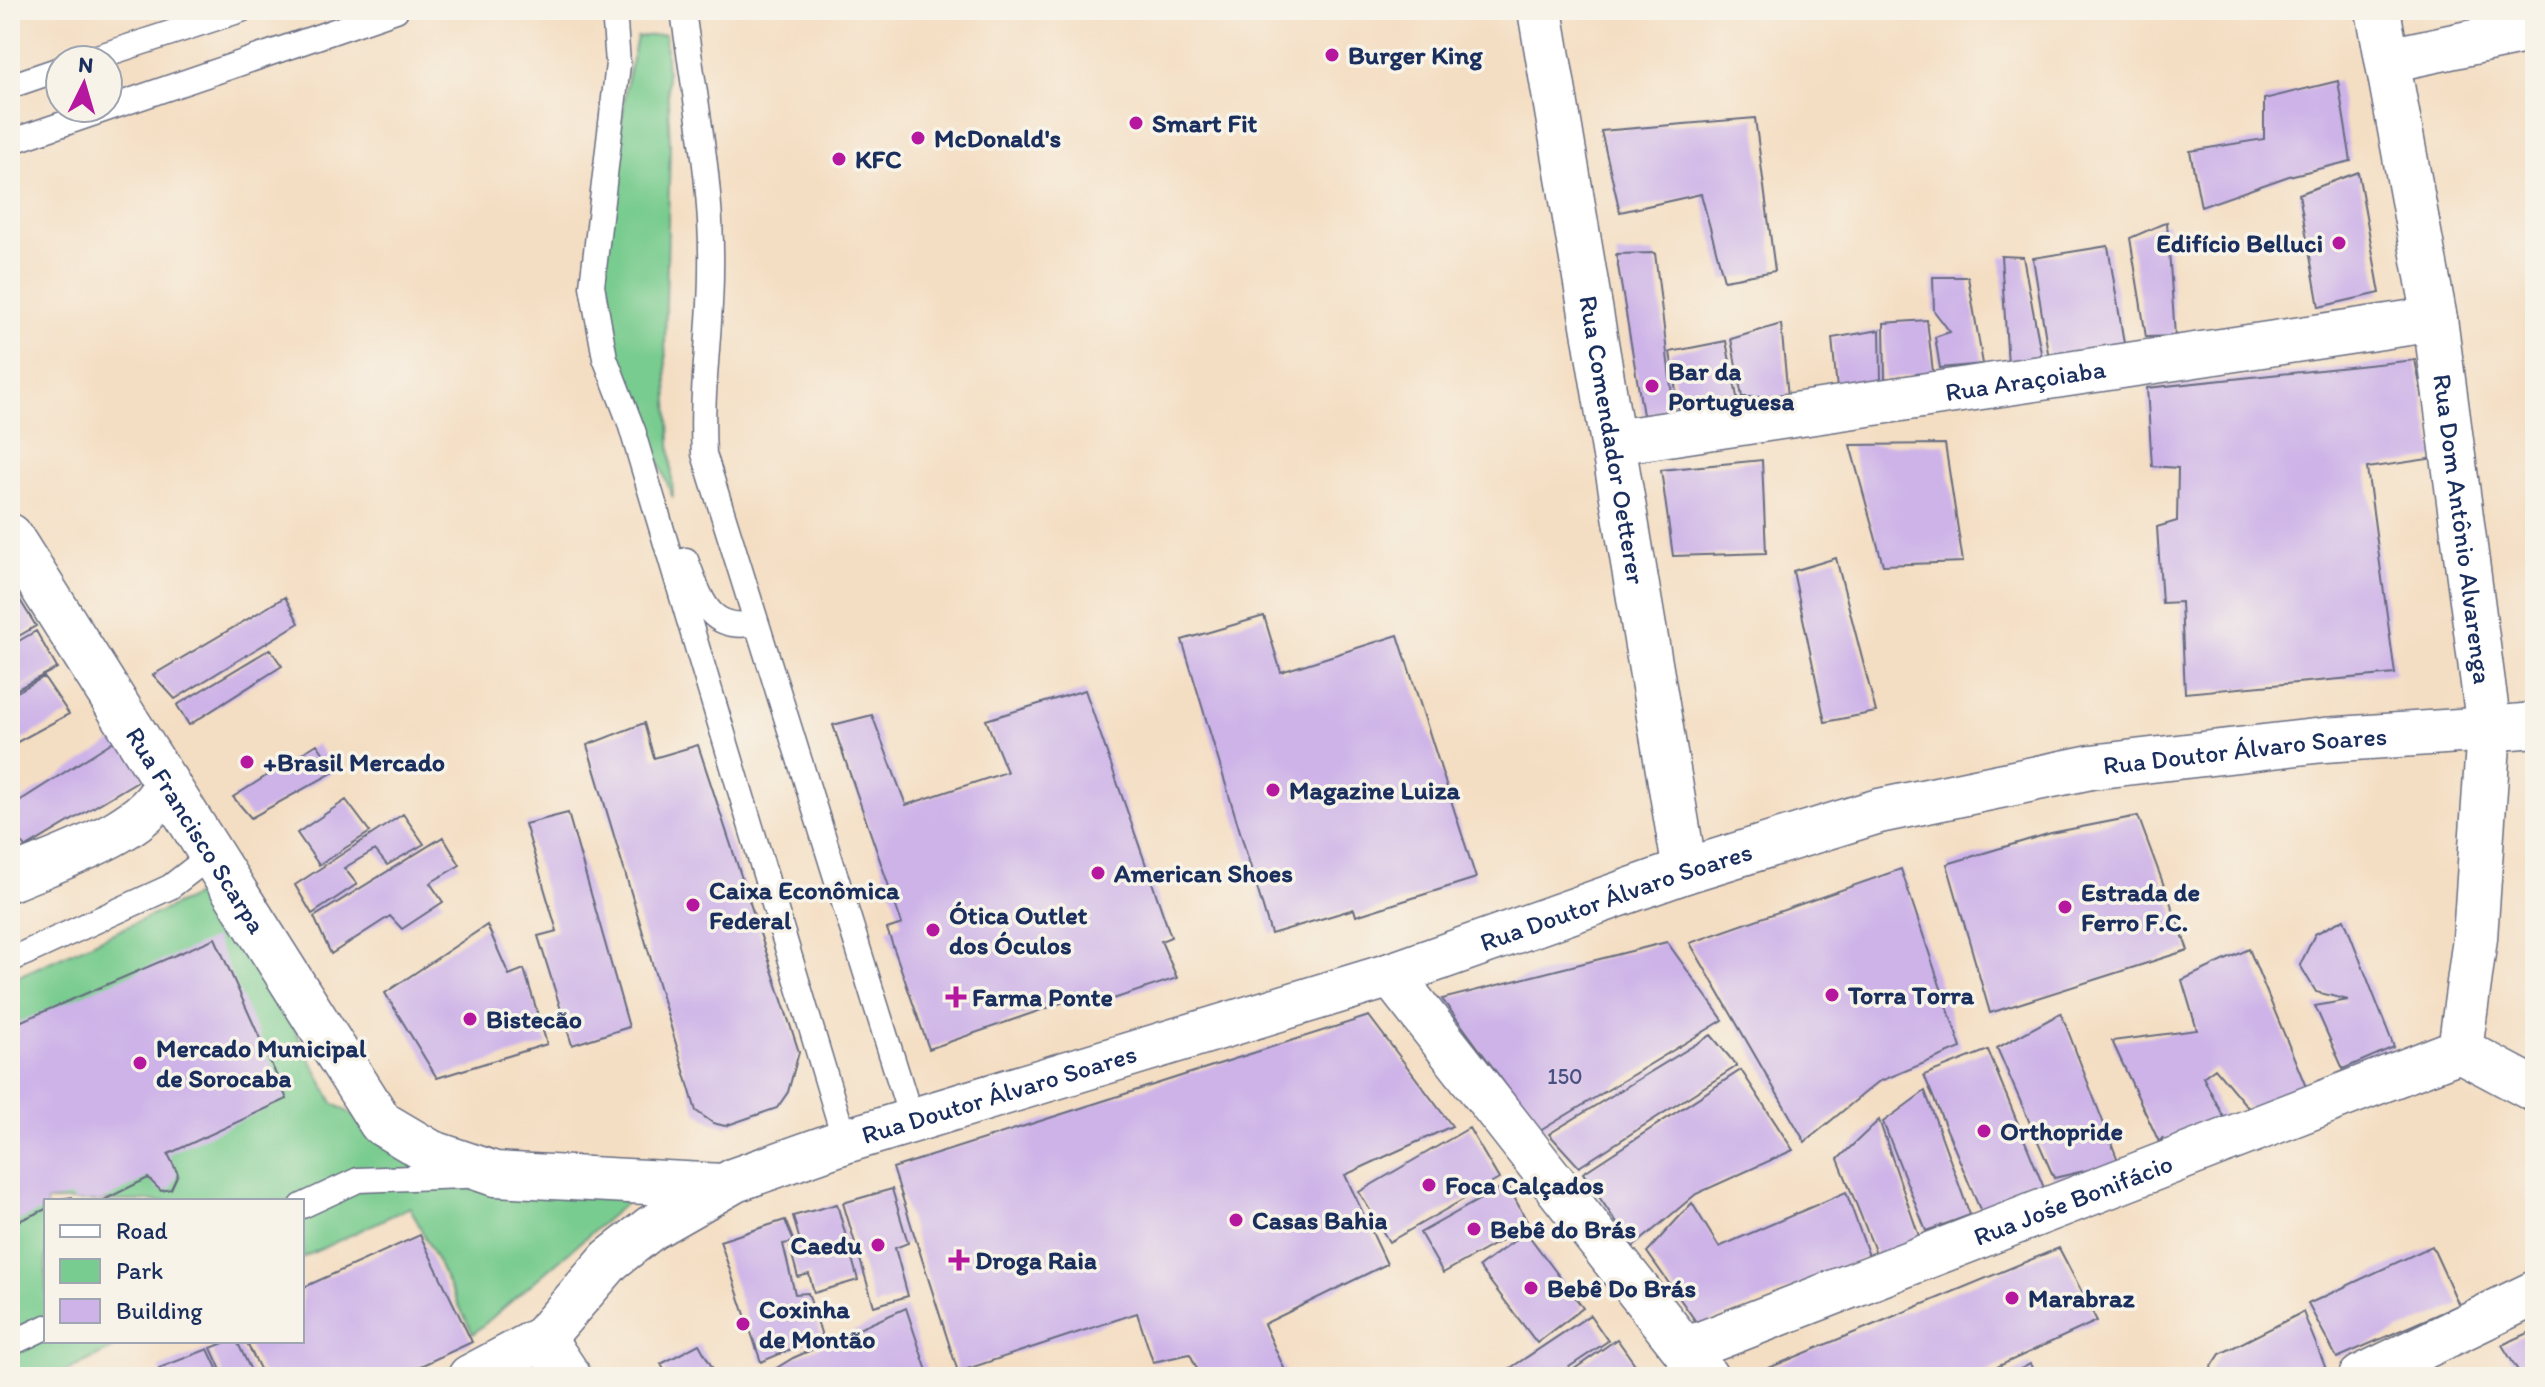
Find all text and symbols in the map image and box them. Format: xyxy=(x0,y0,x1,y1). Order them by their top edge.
place label: Burger King xyxy=(1348,39,1483,71)
north arrow xyxy=(44,44,124,124)
marker: Burger King xyxy=(1323,46,1341,64)
text: N xyxy=(77,50,94,79)
place label: Smart Fit xyxy=(1152,107,1258,139)
marker: Smart Fit xyxy=(1127,114,1145,132)
place label: McDonald's xyxy=(934,122,1061,154)
marker: McDonald's xyxy=(909,129,927,147)
place label: KFC xyxy=(855,143,902,175)
marker: KFC xyxy=(830,150,848,168)
place label: Edifício Belluci xyxy=(2156,227,2323,259)
marker: Edifício Belluci xyxy=(2330,234,2348,252)
street label: Rua Comendador Oetterer xyxy=(1572,293,1653,587)
street label: Rua Araçoiaba xyxy=(1943,352,2108,408)
place label: Bar da Portuguesa xyxy=(1668,355,1794,417)
street label: Rua Dom Antônio Alvarenga xyxy=(2426,372,2499,686)
marker: Bar da Portuguesa xyxy=(1643,377,1661,395)
street label: Rua Doutor Álvaro Soares xyxy=(2101,720,2388,782)
street label: Rua Francisco Scarpa xyxy=(119,721,273,940)
place label: +Brasil Mercado xyxy=(263,746,445,778)
marker: +Brasil Mercado xyxy=(238,753,256,771)
place label: Magazine Luiza xyxy=(1289,774,1461,806)
marker: Magazine Luiza xyxy=(1264,781,1282,799)
street label: Rua Doutor Álvaro Soares xyxy=(1476,835,1756,958)
place label: American Shoes xyxy=(1113,857,1293,889)
marker: American Shoes xyxy=(1089,864,1107,882)
place label: Caixa Econômica Federal xyxy=(709,874,900,936)
place label: Estrada de Ferro F.C. xyxy=(2081,876,2200,938)
marker: Caixa Econômica Federal xyxy=(684,896,702,914)
marker: Estrada de Ferro F.C. xyxy=(2056,898,2074,916)
place label: Ótica Outlet dos Óculos xyxy=(949,899,1088,961)
marker: Ótica Outlet dos Óculos xyxy=(924,921,942,939)
place label: Torra Torra xyxy=(1847,979,1975,1011)
place label: Farma Ponte xyxy=(972,981,1113,1013)
marker: Torra Torra xyxy=(1823,986,1841,1004)
marker: Farma Ponte xyxy=(947,988,965,1006)
place label: Bistecão xyxy=(486,1003,582,1035)
marker: Bistecão xyxy=(461,1010,479,1028)
place label: Mercado Municipal de Sorocaba xyxy=(156,1032,367,1094)
street label: Rua Doutor Álvaro Soares xyxy=(858,1037,1140,1151)
marker: Mercado Municipal de Sorocaba xyxy=(131,1054,149,1072)
house number: 150 xyxy=(1547,1063,1583,1090)
place label: Orthopride xyxy=(2000,1115,2123,1147)
marker: Orthopride xyxy=(1975,1122,1993,1140)
street label: Rua Jośe Bonifácio xyxy=(1969,1147,2177,1253)
place label: Foca Calçados xyxy=(1445,1169,1604,1201)
marker: Foca Calçados xyxy=(1420,1176,1438,1194)
legend xyxy=(44,1199,304,1343)
place label: Casas Bahia xyxy=(1252,1204,1387,1236)
marker: Casas Bahia xyxy=(1227,1211,1245,1229)
place label: Bebê do Brás xyxy=(1490,1213,1636,1245)
text: Road xyxy=(116,1216,168,1245)
marker: Bebê do Brás xyxy=(1465,1220,1483,1238)
place label: Caedu xyxy=(791,1229,863,1261)
marker: Caedu xyxy=(869,1236,887,1254)
place label: Droga Raia xyxy=(975,1244,1097,1276)
marker: Droga Raia xyxy=(950,1251,968,1269)
text: Park xyxy=(116,1256,163,1285)
place label: Bebê Do Brás xyxy=(1547,1272,1696,1304)
marker: Bebê Do Brás xyxy=(1522,1279,1540,1297)
place label: Marabraz xyxy=(2028,1282,2135,1314)
marker: Marabraz xyxy=(2003,1289,2021,1307)
place label: Coxinha de Montão xyxy=(759,1293,876,1355)
text: Building xyxy=(116,1296,203,1325)
marker: Coxinha de Montão xyxy=(734,1315,752,1333)

